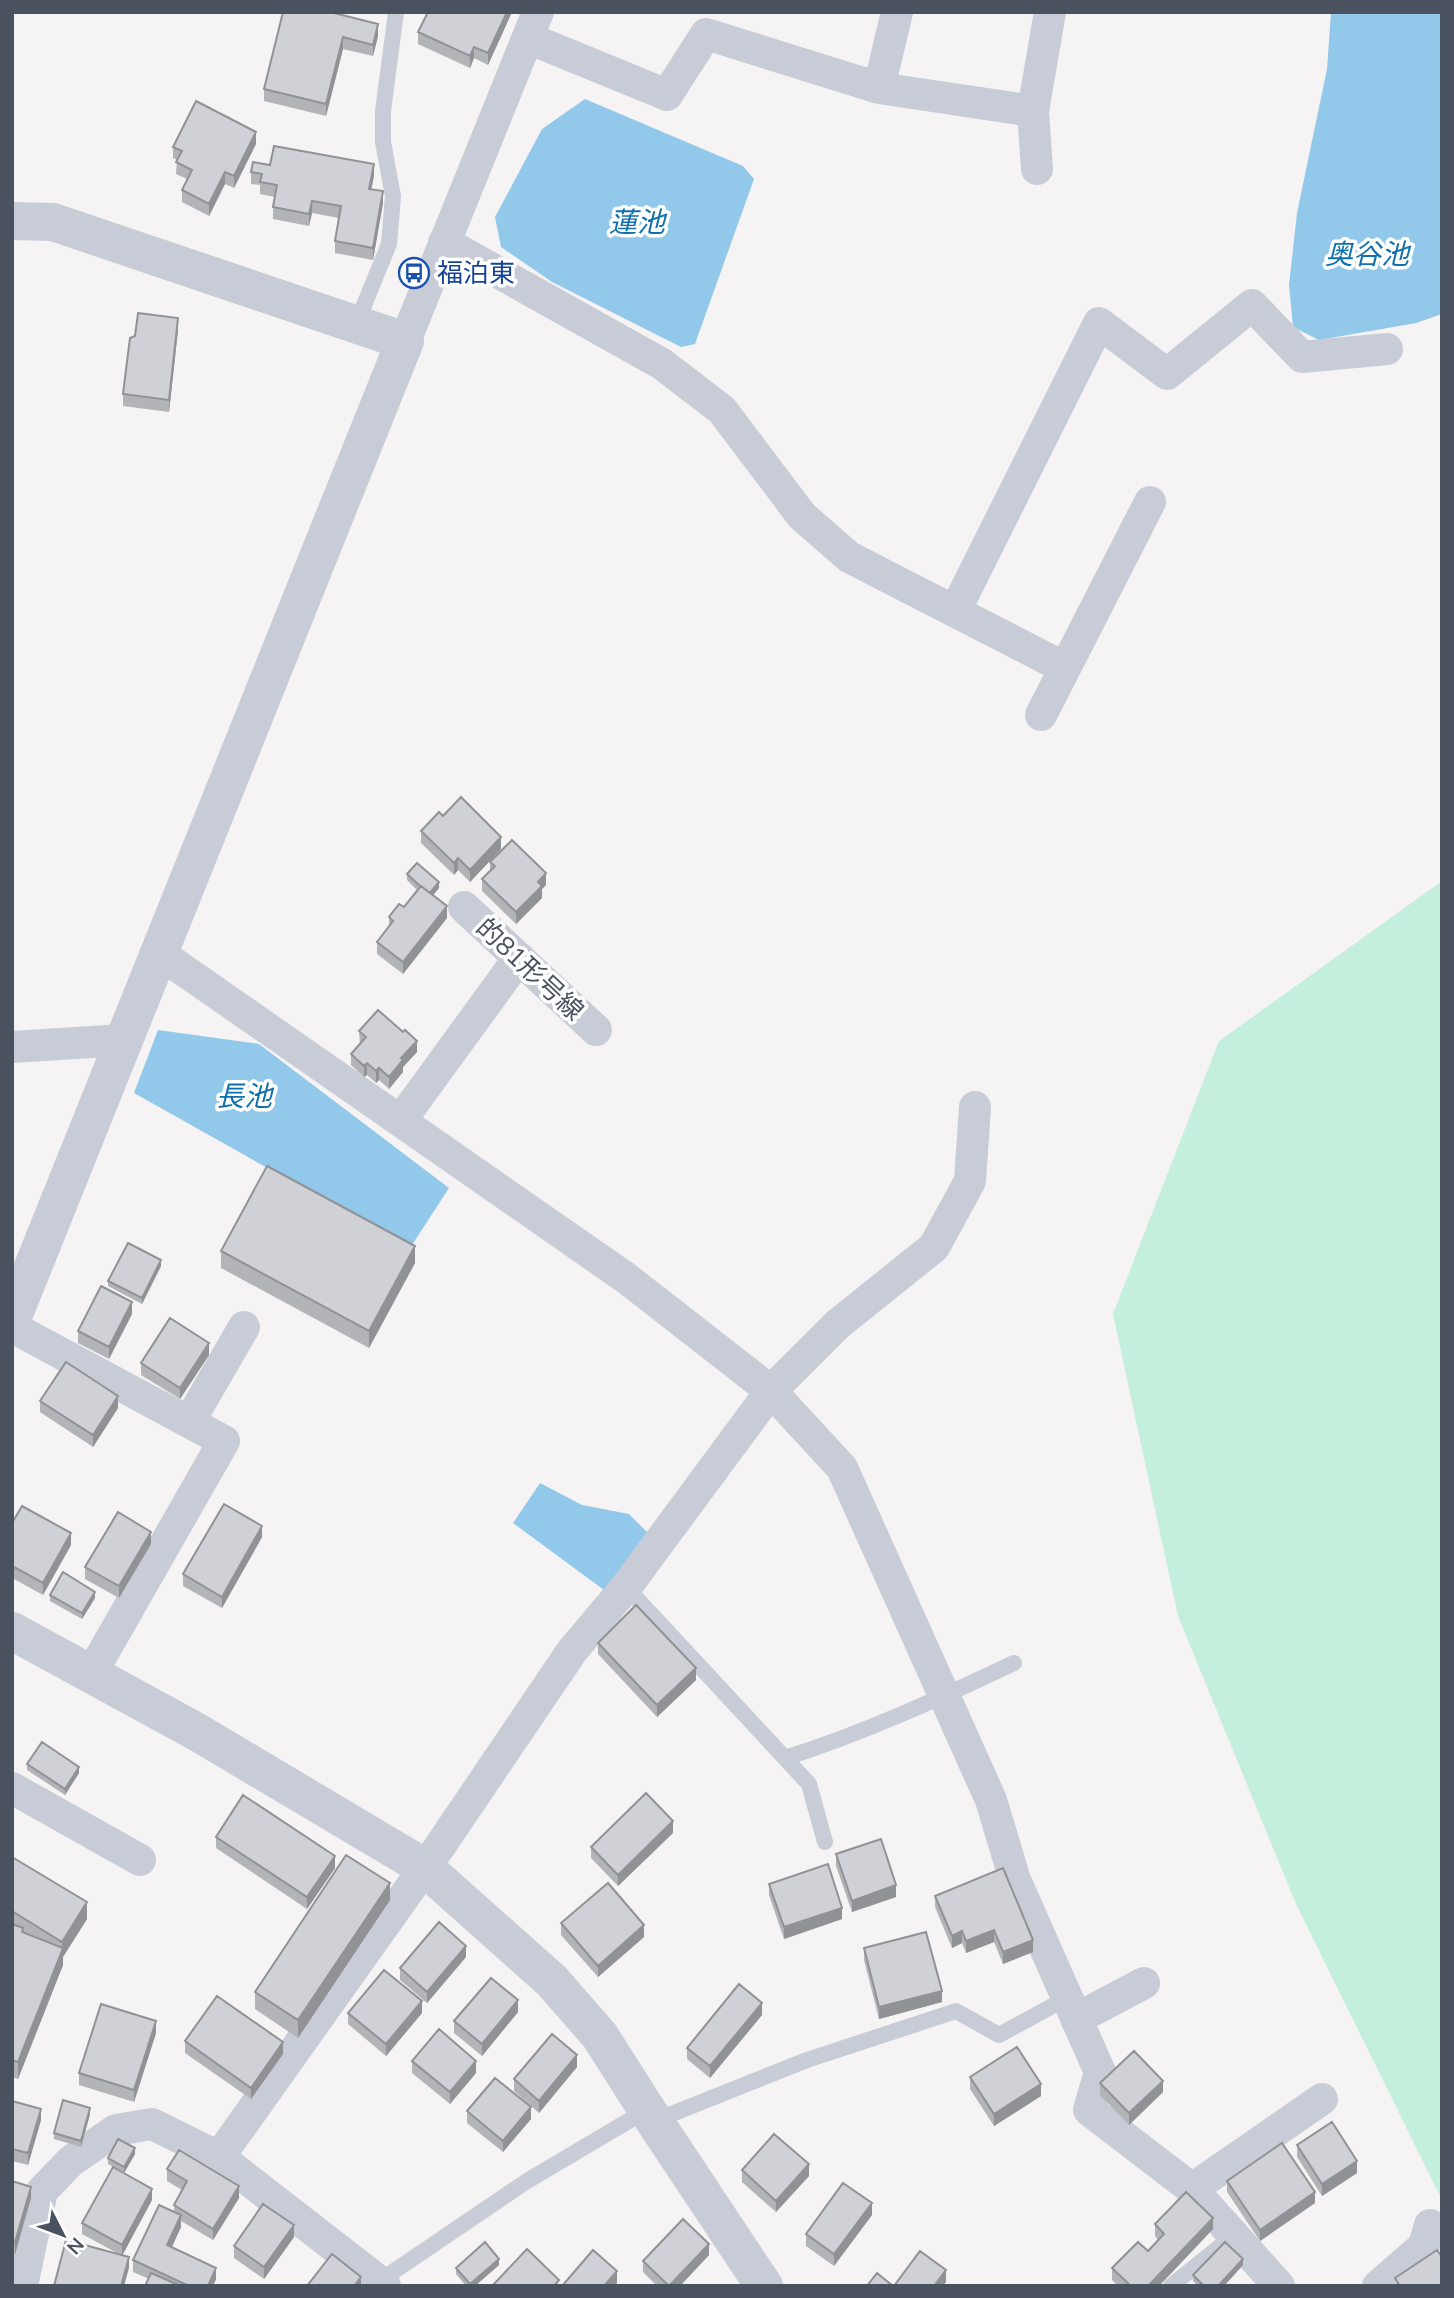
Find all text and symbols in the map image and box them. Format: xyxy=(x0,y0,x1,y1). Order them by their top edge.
water label: 蓮池 xyxy=(609,204,668,239)
water label: 奥谷池 xyxy=(1325,236,1412,271)
bus stop icon: 福泊東 xyxy=(397,256,431,290)
place label: 福泊東 xyxy=(437,256,515,289)
street label: 的81形号線 xyxy=(470,910,591,1027)
water label: 長池 xyxy=(216,1078,275,1113)
north arrow xyxy=(28,2200,98,2270)
text: N xyxy=(62,2233,89,2260)

